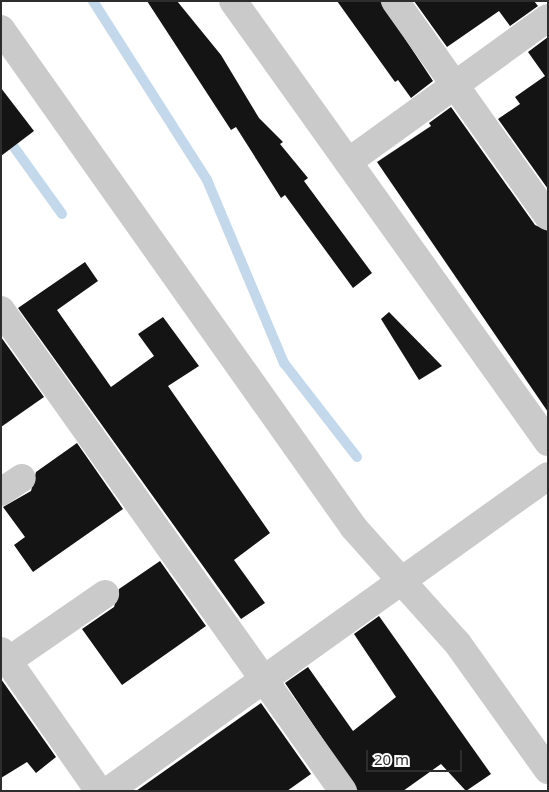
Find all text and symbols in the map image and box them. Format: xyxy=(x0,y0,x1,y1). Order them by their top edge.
scale bar xyxy=(369,740,465,772)
text: 20 m xyxy=(374,749,409,769)

